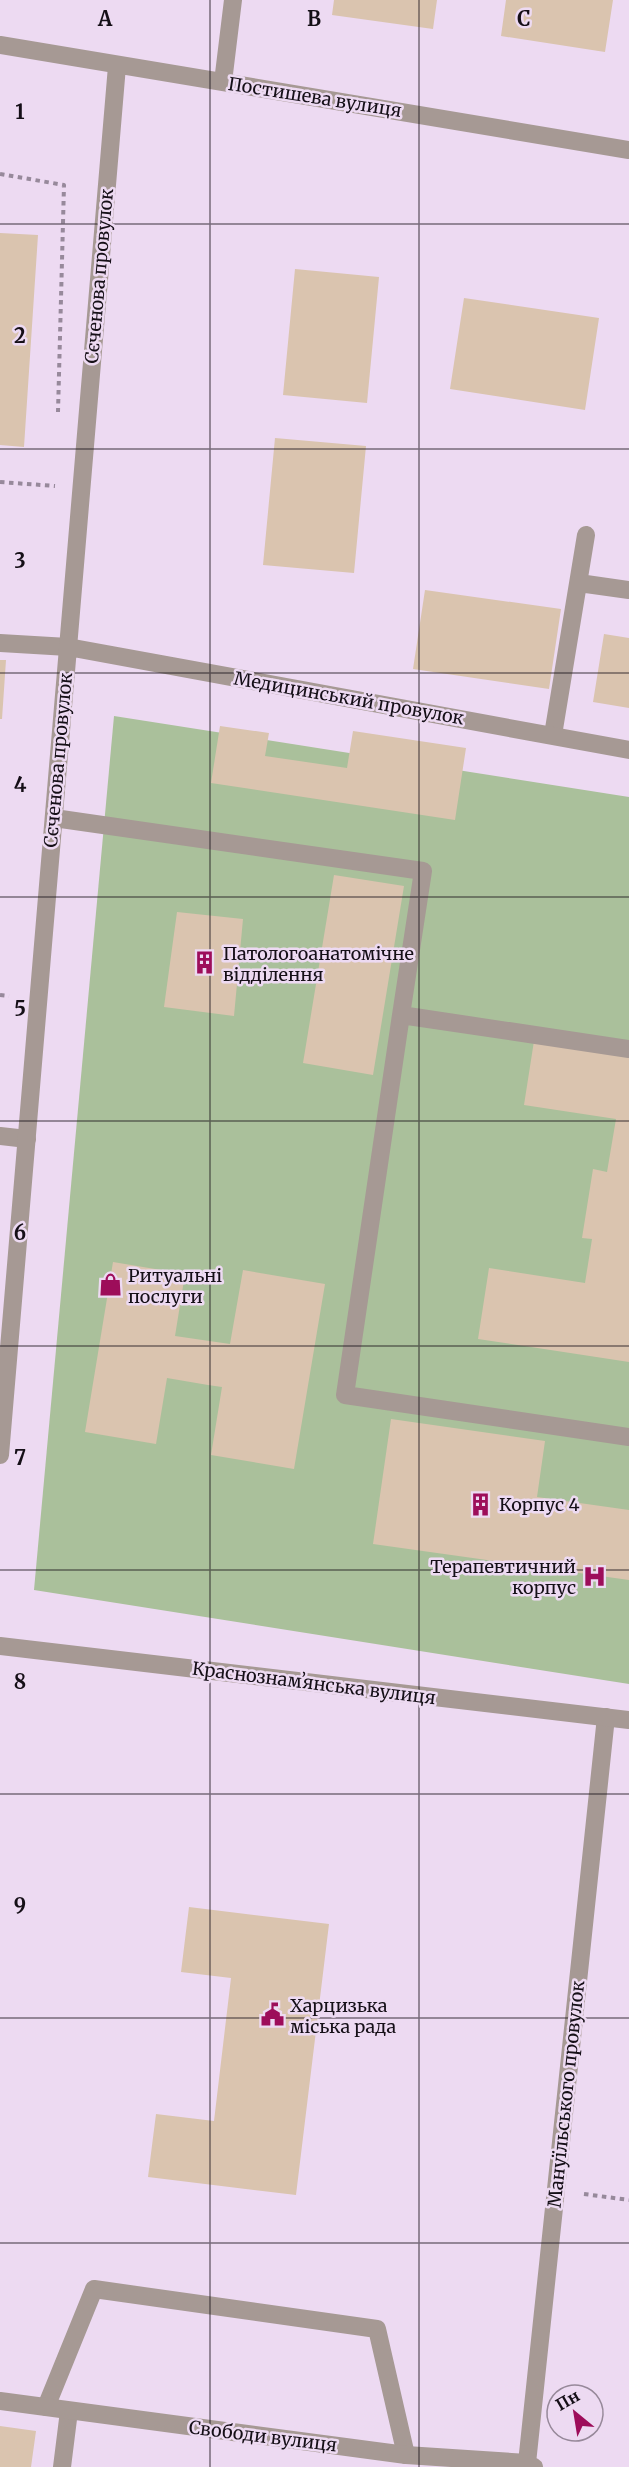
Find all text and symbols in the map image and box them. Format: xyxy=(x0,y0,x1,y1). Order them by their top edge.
text: A xyxy=(97,6,113,31)
text: B xyxy=(307,6,321,31)
text: C xyxy=(517,6,531,31)
street label: Постишева вулиця xyxy=(227,72,404,122)
text: 1 xyxy=(15,99,25,124)
street label: Сєченова провулок xyxy=(80,187,118,365)
text: 2 xyxy=(14,323,26,348)
text: 3 xyxy=(14,548,26,573)
street label: Медицинський провулок xyxy=(232,666,466,730)
street label: Сєченова провулок xyxy=(39,671,77,849)
text: 4 xyxy=(14,772,27,797)
place label: Патологоанатомічне відділення xyxy=(223,942,414,986)
building icon: Патологоанатомічне відділення xyxy=(192,950,218,976)
text: 5 xyxy=(14,996,26,1021)
text: 6 xyxy=(14,1220,26,1245)
place label: Ритуальні послуги xyxy=(128,1264,222,1308)
shop icon: Ритуальні послуги xyxy=(97,1272,123,1298)
text: 7 xyxy=(14,1445,26,1470)
building icon: Корпус 4 xyxy=(468,1491,494,1517)
place label: Корпус 4 xyxy=(499,1493,580,1516)
place label: Терапевтичний корпус xyxy=(430,1555,576,1599)
hospital icon: Терапевтичний корпус xyxy=(581,1563,607,1589)
street label: Краснознамʼянська вулиця xyxy=(191,1657,437,1709)
text: 8 xyxy=(14,1669,26,1694)
text: 9 xyxy=(14,1893,26,1918)
street label: Мануїльського провулок xyxy=(543,1979,589,2209)
place label: Харцизька міська рада xyxy=(290,1994,397,2038)
public building icon: Харцизька міська рада xyxy=(259,2002,285,2028)
north arrow xyxy=(545,2383,605,2443)
text: Пн xyxy=(552,2385,583,2415)
street label: Свободи вулиця xyxy=(188,2415,339,2457)

